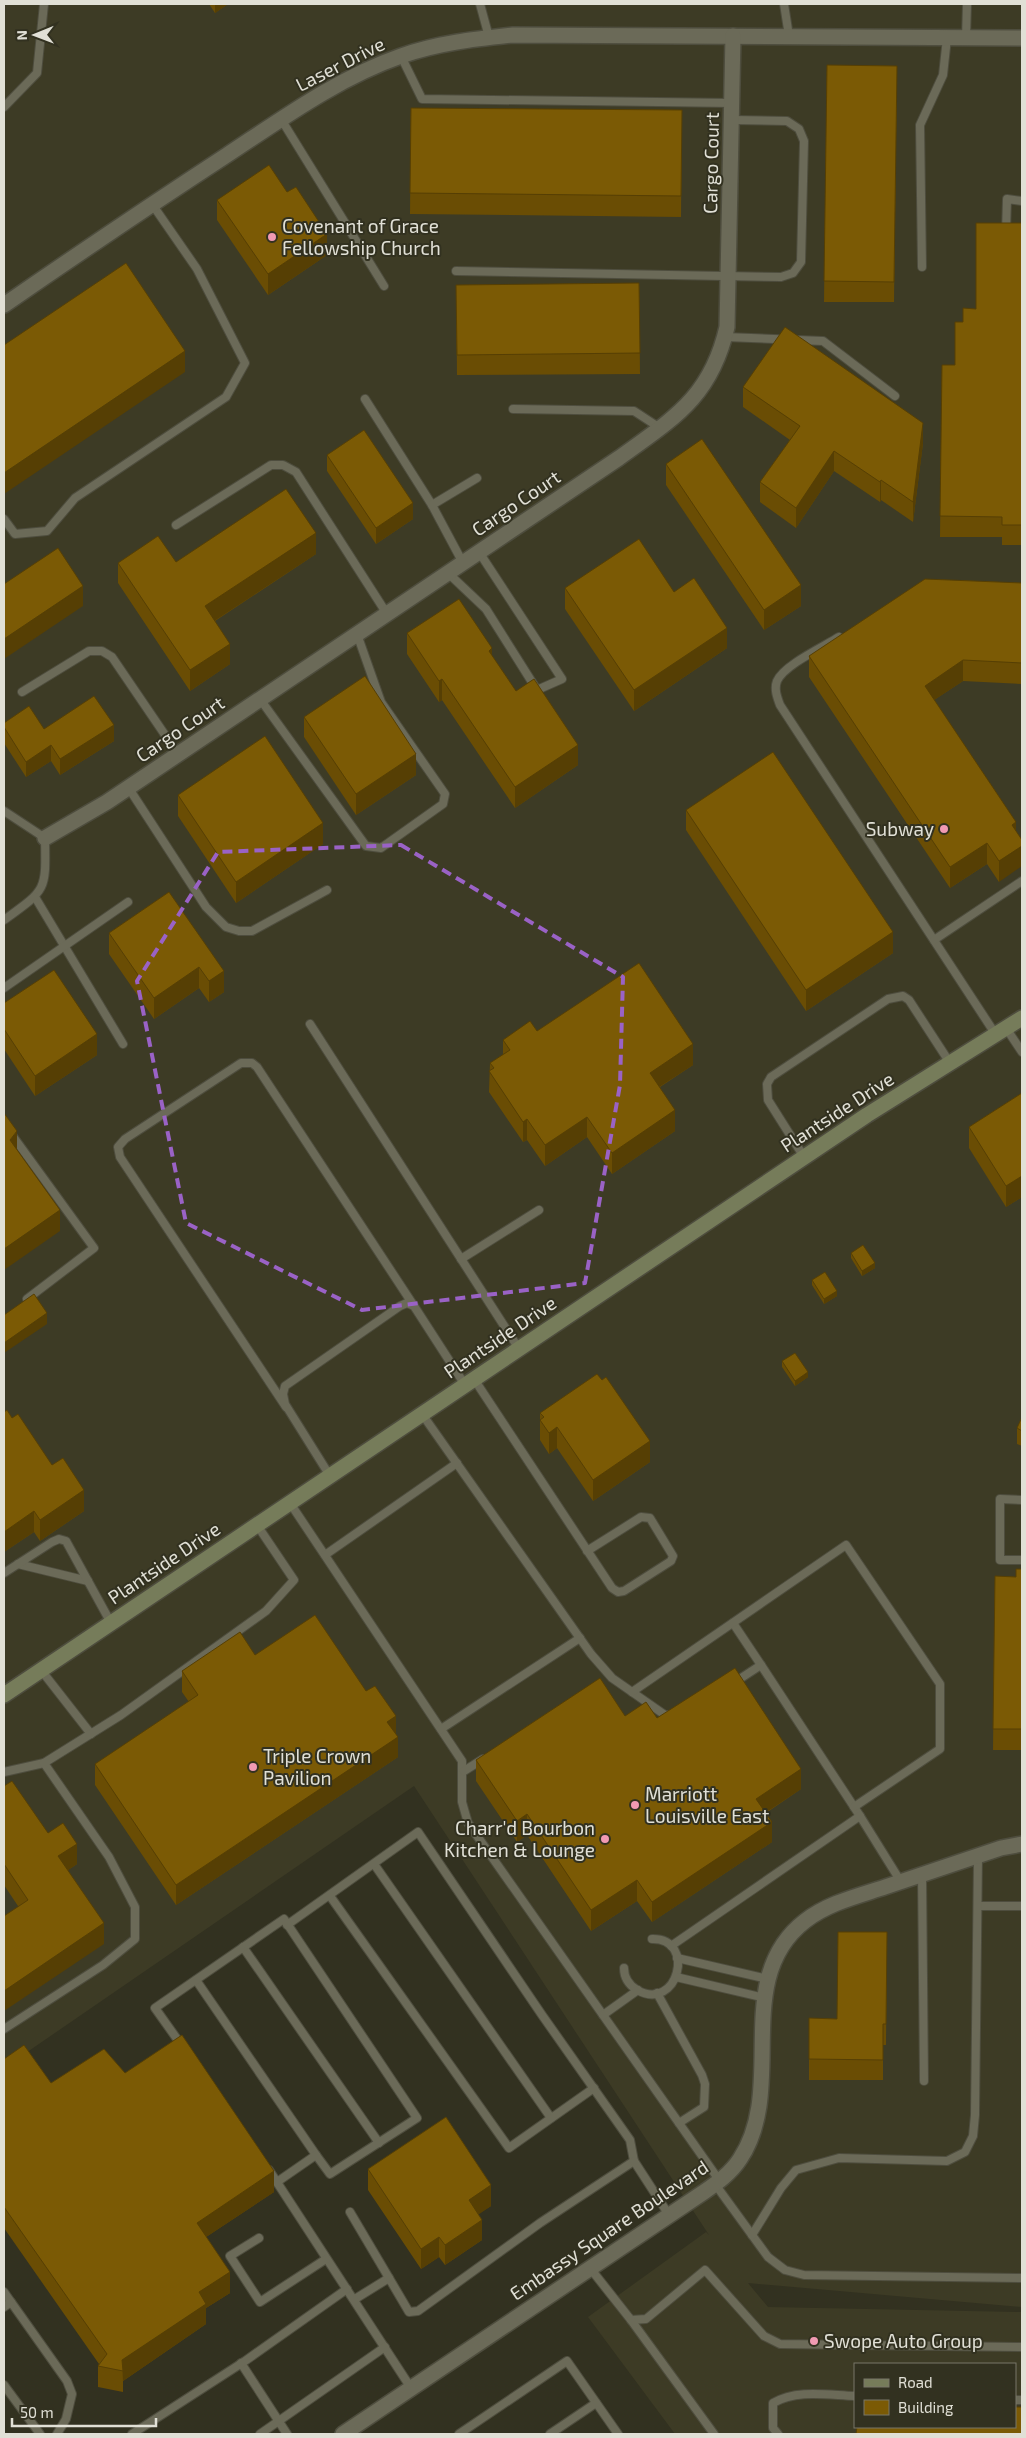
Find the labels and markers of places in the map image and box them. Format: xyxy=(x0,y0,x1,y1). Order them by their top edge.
place label: Covenant of Grace Fellowship Church xyxy=(282,214,441,259)
marker: Covenant of Grace Fellowship Church xyxy=(266,231,278,243)
place label: Subway xyxy=(866,817,934,840)
marker: Subway xyxy=(938,823,950,835)
place label: Triple Crown Pavilion xyxy=(263,1744,371,1789)
marker: Triple Crown Pavilion xyxy=(247,1761,259,1773)
place label: Marriott Louisville East xyxy=(645,1782,769,1827)
marker: Marriott Louisville East xyxy=(629,1799,641,1811)
place label: Charr'd Bourbon Kitchen & Lounge xyxy=(444,1816,595,1861)
marker: Charr'd Bourbon Kitchen & Lounge xyxy=(599,1833,611,1845)
place label: Swope Auto Group xyxy=(824,2329,983,2352)
marker: Swope Auto Group xyxy=(808,2335,820,2347)

